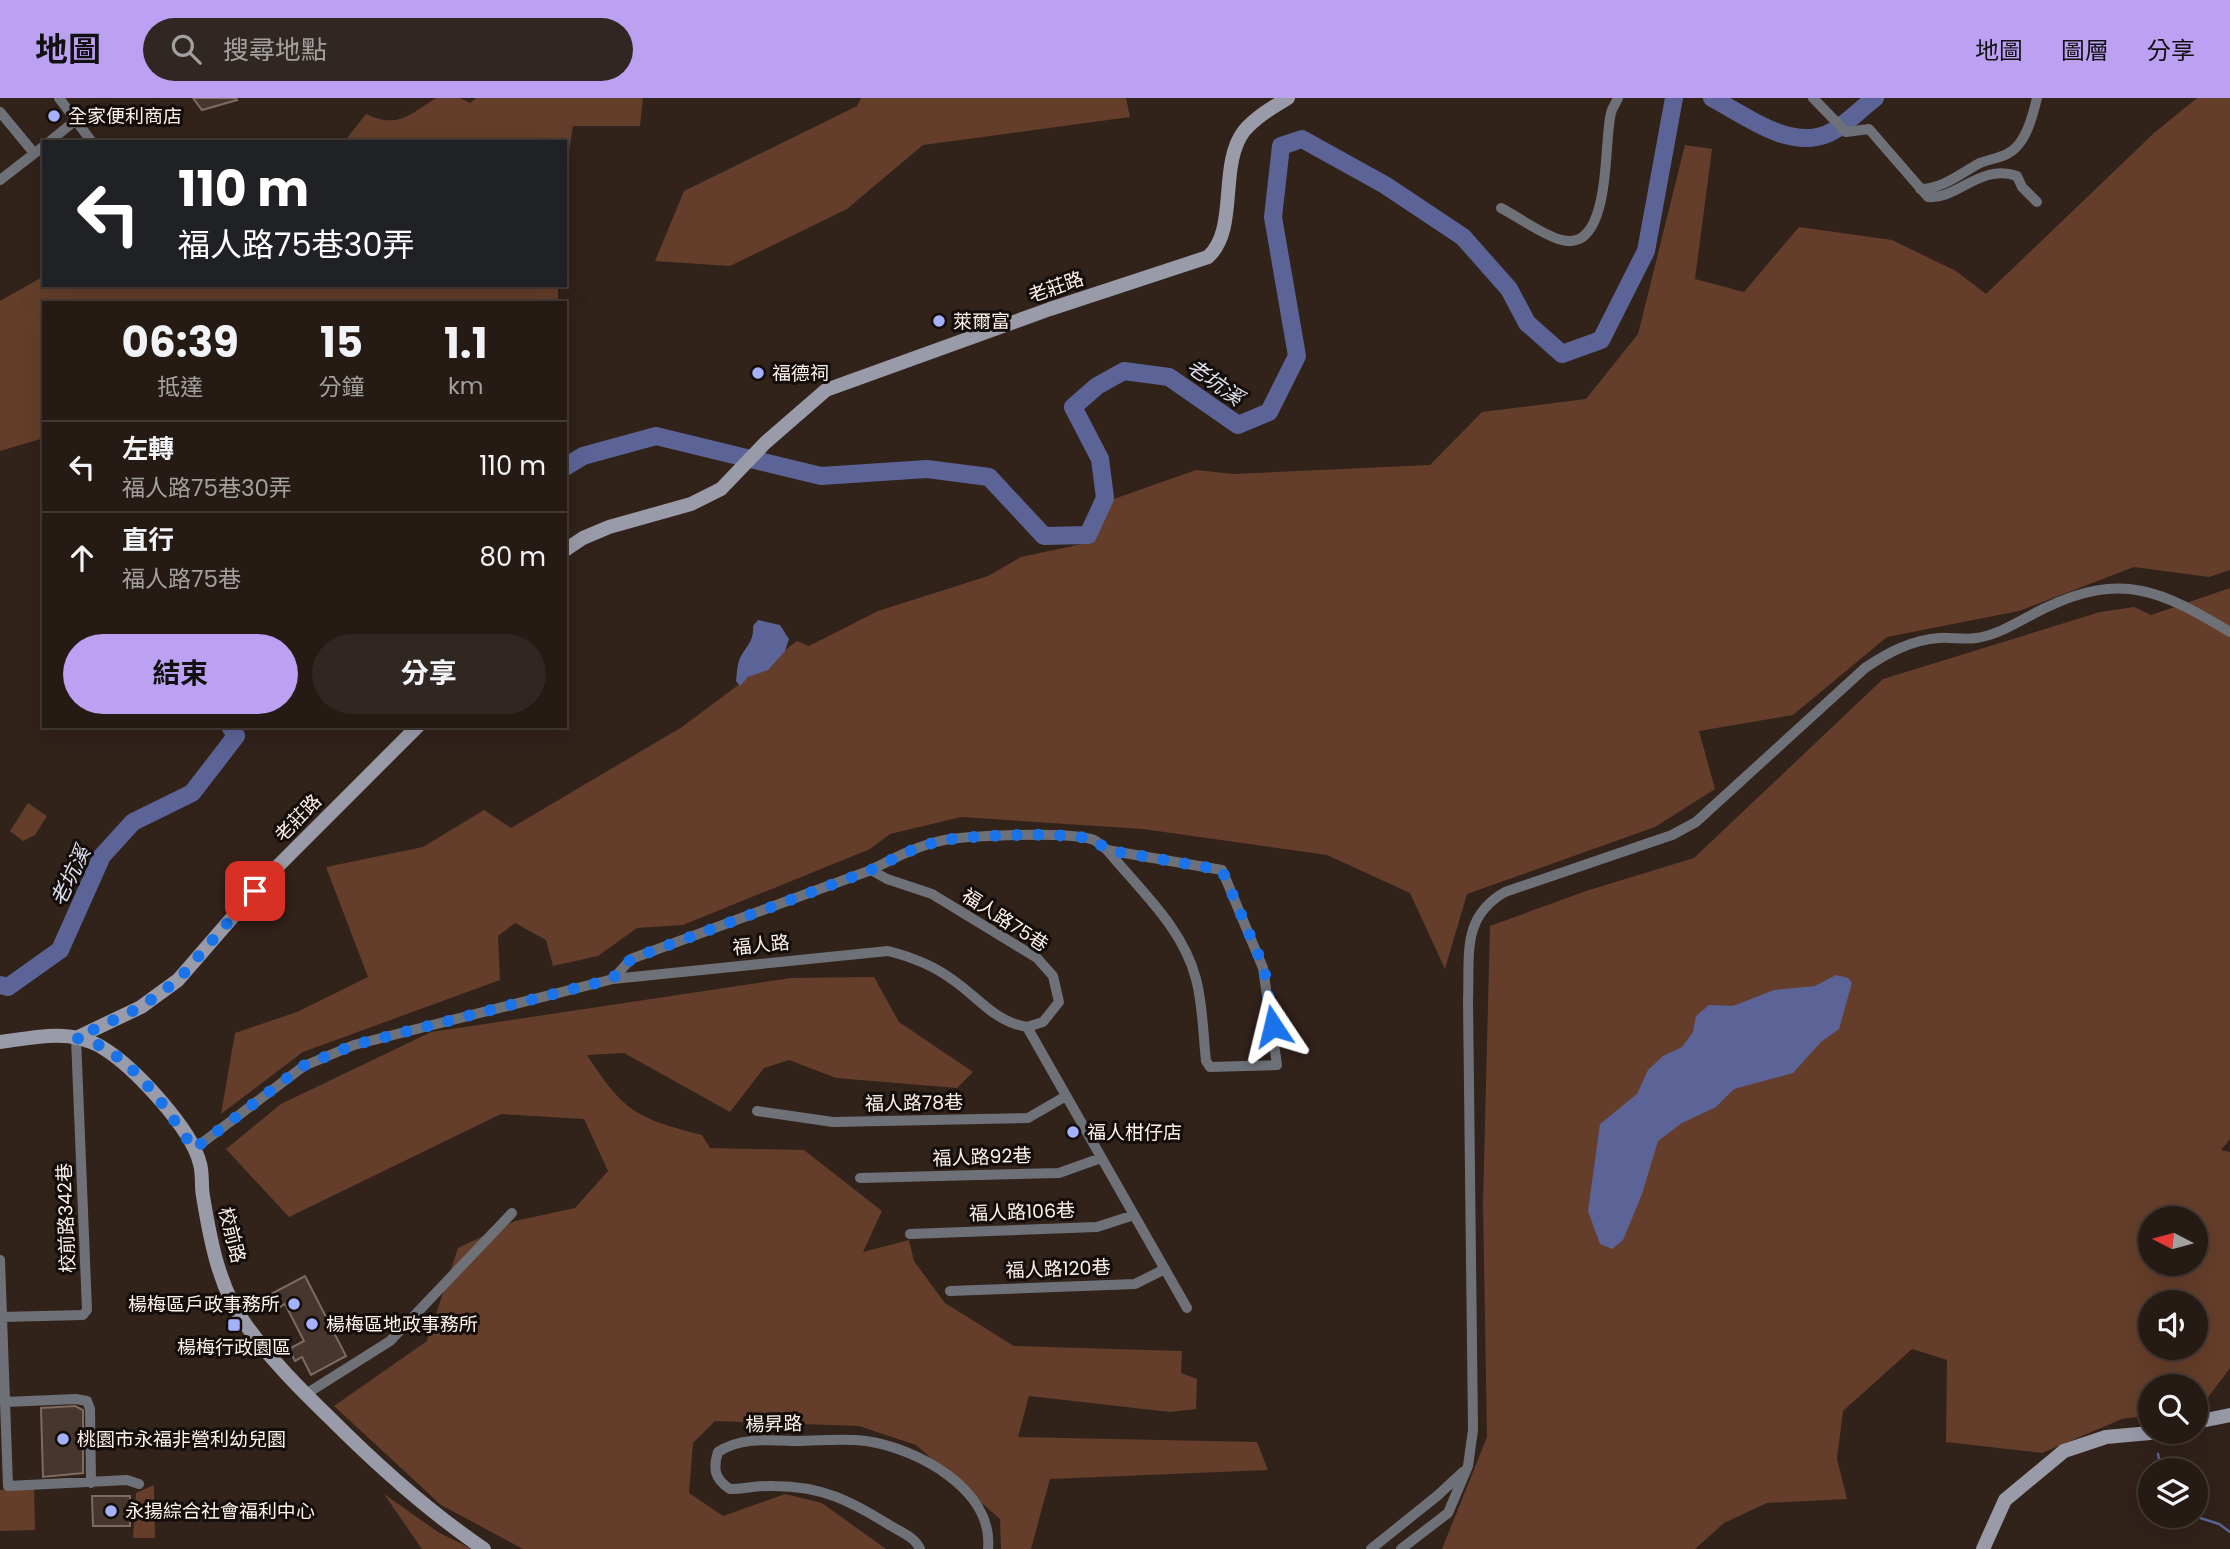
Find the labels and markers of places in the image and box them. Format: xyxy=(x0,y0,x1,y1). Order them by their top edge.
place label: 全家便利商店 xyxy=(68,103,182,130)
marker: 全家便利商店 xyxy=(46,108,62,124)
place label: 萊爾富 xyxy=(953,308,1010,335)
marker: 萊爾富 xyxy=(931,313,947,329)
place label: 福德祠 xyxy=(772,360,829,387)
marker: 福德祠 xyxy=(750,365,766,381)
pin xyxy=(225,861,285,921)
place label: 福人柑仔店 xyxy=(1087,1119,1182,1146)
marker: 福人柑仔店 xyxy=(1065,1124,1081,1140)
place label: 楊梅區戶政事務所 xyxy=(128,1291,280,1318)
marker: 楊梅區戶政事務所 xyxy=(286,1296,302,1312)
place label: 楊梅區地政事務所 xyxy=(326,1311,478,1338)
marker: 楊梅區地政事務所 xyxy=(304,1316,320,1332)
marker: 楊梅行政園區 xyxy=(226,1317,242,1333)
place label: 楊梅行政園區 xyxy=(177,1334,291,1361)
place label: 桃園市永福非營利幼兒園 xyxy=(77,1426,286,1453)
marker: 桃園市永福非營利幼兒園 xyxy=(55,1431,71,1447)
place label: 永揚綜合社會福利中心 xyxy=(125,1498,315,1525)
marker: 永揚綜合社會福利中心 xyxy=(103,1503,119,1519)

